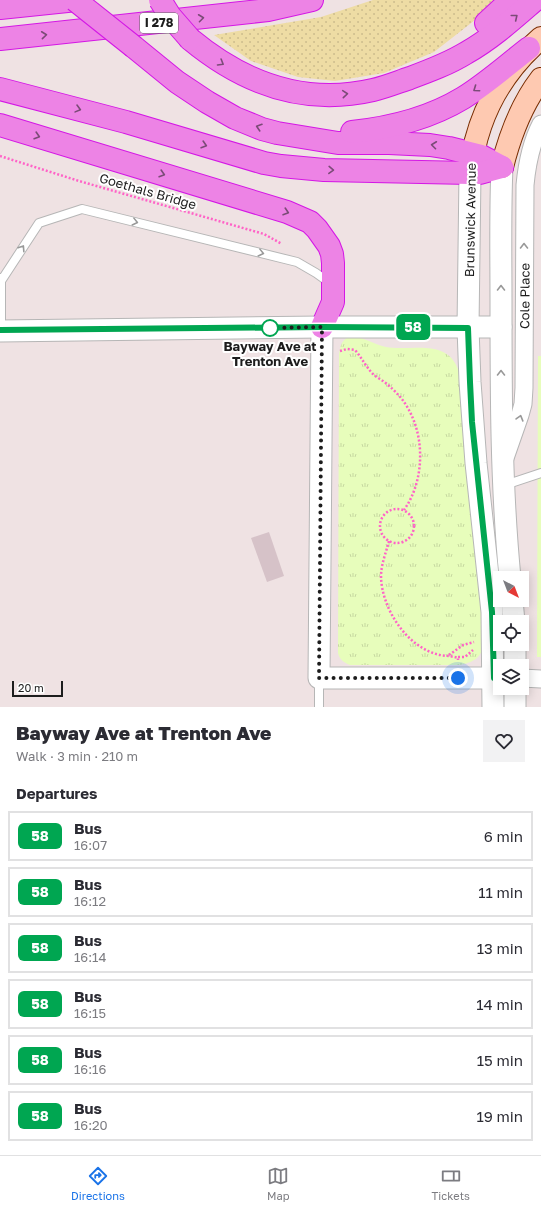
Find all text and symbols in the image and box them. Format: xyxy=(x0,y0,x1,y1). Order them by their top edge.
road number: I 278 xyxy=(140,13,178,33)
one-way arrow xyxy=(198,14,204,23)
one-way arrow xyxy=(510,15,517,22)
one-way arrow xyxy=(41,31,47,40)
one-way arrow xyxy=(217,58,224,65)
one-way arrow xyxy=(473,84,480,91)
one-way arrow xyxy=(342,89,348,98)
one-way arrow xyxy=(75,104,82,113)
one-way arrow xyxy=(256,124,263,132)
one-way arrow xyxy=(34,131,41,140)
one-way arrow xyxy=(200,140,207,149)
one-way arrow xyxy=(431,141,437,150)
street label: Brunswick Avenue xyxy=(461,163,479,277)
one-way arrow xyxy=(328,166,334,175)
one-way arrow xyxy=(158,169,165,178)
street label: Goethals Bridge xyxy=(98,170,198,212)
one-way arrow xyxy=(282,207,289,216)
one-way arrow xyxy=(132,218,138,226)
one-way arrow xyxy=(520,243,528,249)
one-way arrow xyxy=(18,246,25,253)
one-way arrow xyxy=(258,249,264,257)
street label: Cole Place xyxy=(516,263,533,329)
one-way arrow xyxy=(497,285,505,291)
line badge: 58 xyxy=(395,314,431,340)
text: 58 xyxy=(404,318,422,335)
marker: Bayway Ave at Trenton Ave xyxy=(261,319,279,337)
place label: Bayway Ave at Trenton Ave xyxy=(223,338,317,369)
one-way arrow xyxy=(497,370,505,376)
one-way arrow xyxy=(515,414,523,421)
north arrow xyxy=(493,571,529,607)
map controls xyxy=(493,571,529,695)
button: locate xyxy=(493,615,529,651)
button: layers xyxy=(493,659,529,695)
your location xyxy=(448,668,468,688)
scale bar xyxy=(12,679,63,698)
text: 20 m xyxy=(18,681,44,694)
button: heart xyxy=(483,720,525,762)
text: Bayway Ave at Trenton Ave xyxy=(16,721,271,744)
text: Walk · 3 min · 210 m xyxy=(16,748,138,764)
text: Departures xyxy=(16,784,97,802)
text: Bus xyxy=(74,819,102,837)
text: 58 xyxy=(31,827,49,844)
text: 6 min xyxy=(484,827,523,845)
text: 16:07 xyxy=(74,837,107,853)
text: Bus xyxy=(74,875,102,893)
text: 58 xyxy=(31,883,49,900)
text: 11 min xyxy=(478,883,523,901)
text: 16:12 xyxy=(74,893,106,909)
text: Bus xyxy=(74,931,102,949)
text: 58 xyxy=(31,939,49,956)
text: 13 min xyxy=(477,939,523,957)
text: 16:14 xyxy=(74,949,106,965)
text: Bus xyxy=(74,987,102,1005)
text: 58 xyxy=(31,995,49,1012)
text: 14 min xyxy=(476,995,523,1013)
text: 16:15 xyxy=(74,1005,106,1021)
text: Bus xyxy=(74,1043,102,1061)
text: 58 xyxy=(31,1051,49,1068)
text: 15 min xyxy=(477,1051,523,1069)
text: 16:16 xyxy=(74,1061,106,1077)
text: Bus xyxy=(74,1099,102,1117)
text: 58 xyxy=(31,1107,49,1124)
text: 19 min xyxy=(476,1107,523,1125)
text: 16:20 xyxy=(74,1117,108,1133)
tab: Directions xyxy=(71,1165,125,1202)
tab: Map xyxy=(267,1165,289,1202)
tab: Tickets xyxy=(432,1165,470,1202)

